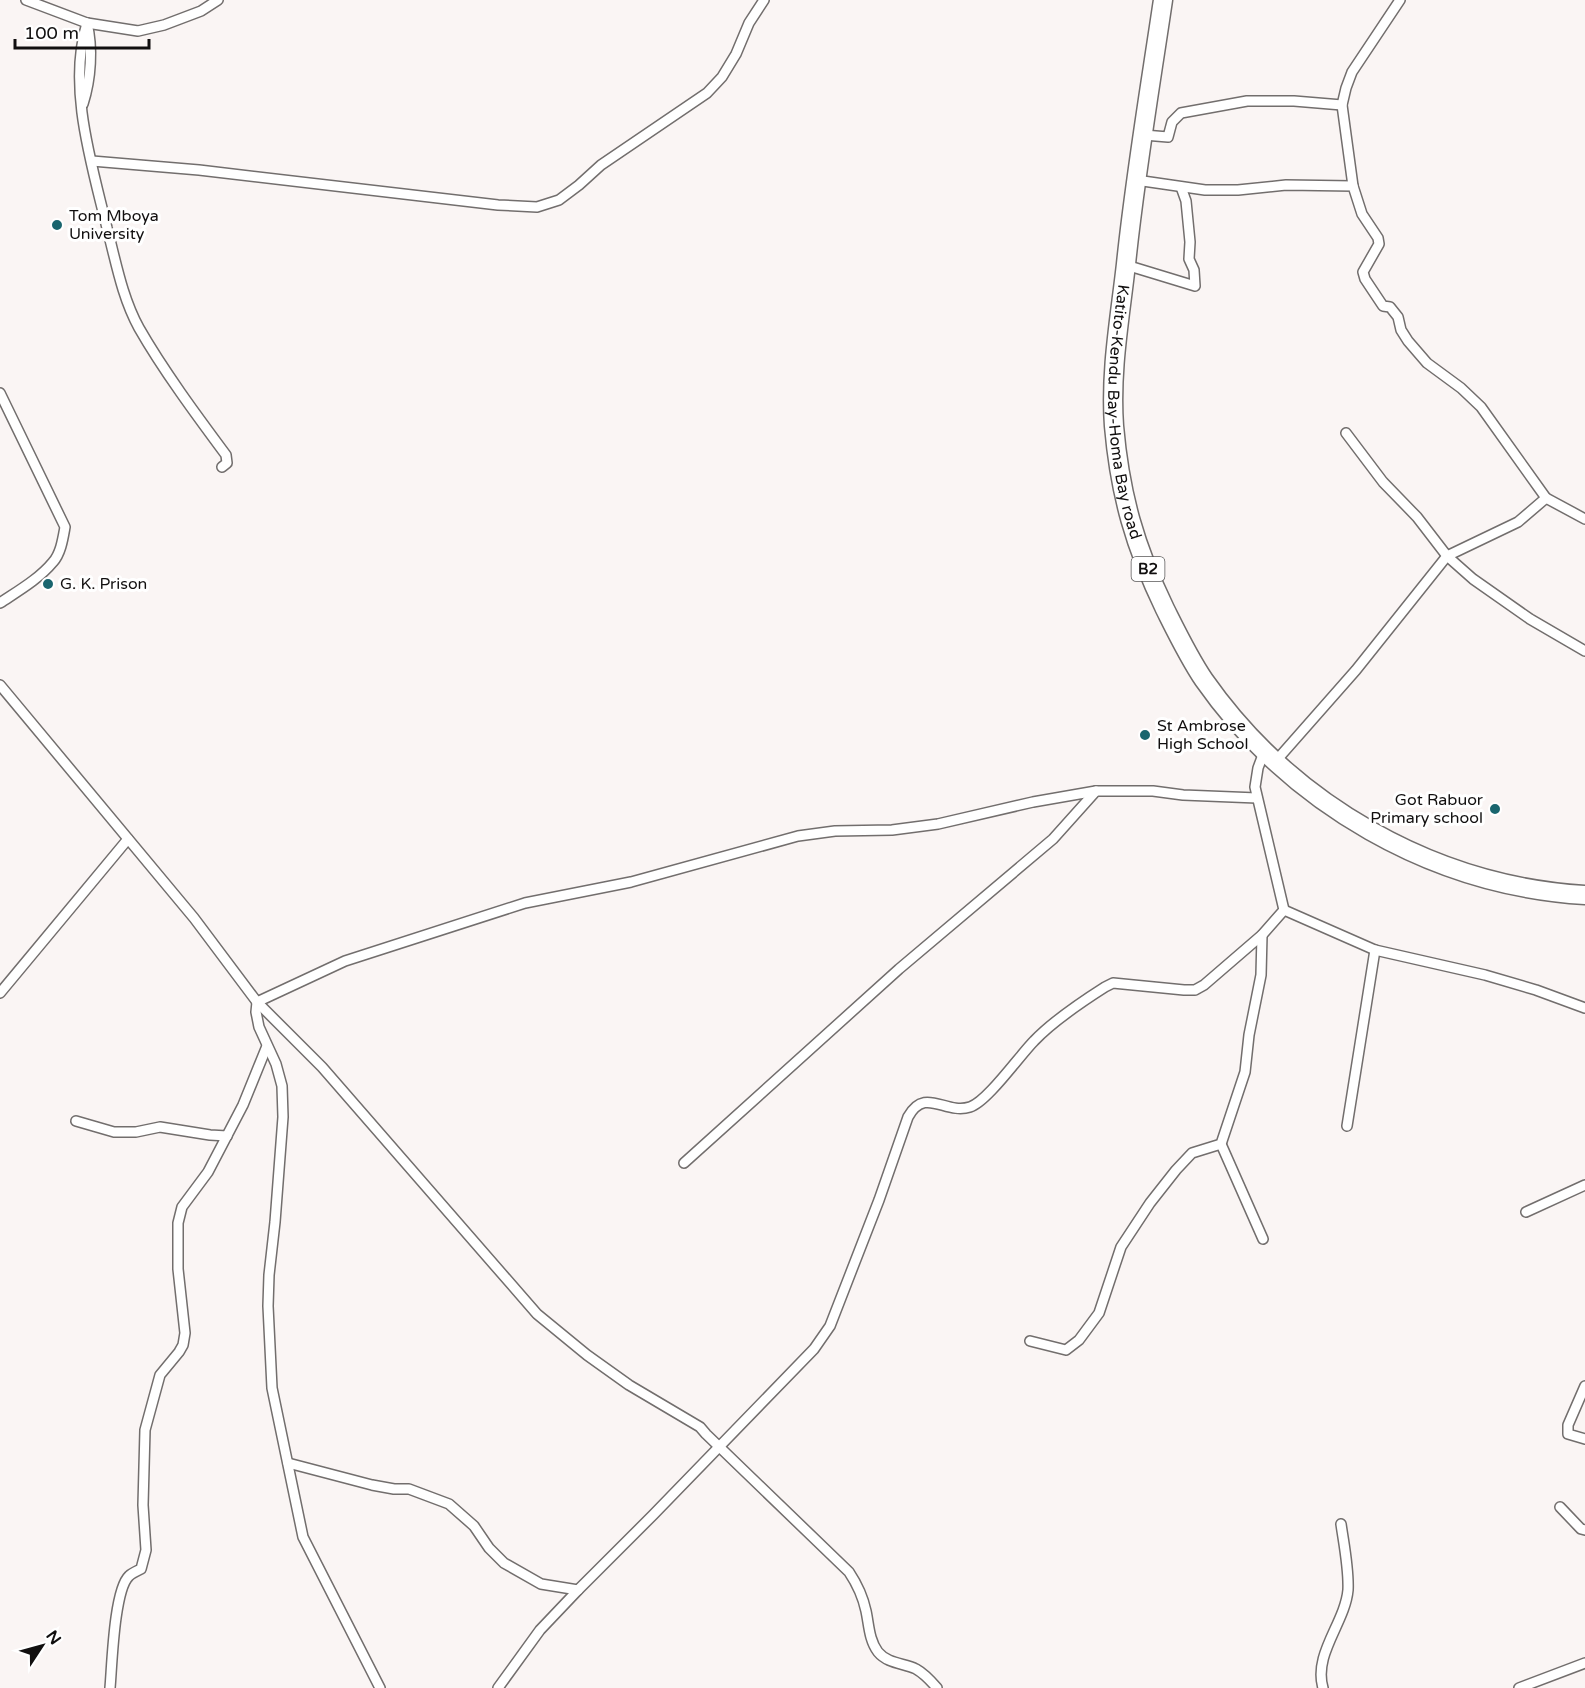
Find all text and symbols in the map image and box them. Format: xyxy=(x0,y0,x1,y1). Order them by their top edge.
scale bar xyxy=(15,12,148,50)
text: 100 m xyxy=(24,22,79,44)
place label: Tom Mboya University xyxy=(69,206,159,244)
marker: Tom Mboya University xyxy=(50,218,64,232)
street label: Katito-Kendu Bay-Homa Bay road xyxy=(1103,283,1146,542)
road number: B2 xyxy=(1132,557,1164,581)
place label: G. K. Prison xyxy=(60,574,147,594)
marker: G. K. Prison xyxy=(41,577,55,591)
place label: St Ambrose High School xyxy=(1157,716,1248,754)
marker: St Ambrose High School xyxy=(1138,728,1152,742)
place label: Got Rabuor Primary school xyxy=(1370,790,1484,828)
marker: Got Rabuor Primary school xyxy=(1488,802,1502,816)
north arrow xyxy=(12,1616,72,1676)
text: N xyxy=(41,1627,65,1649)

